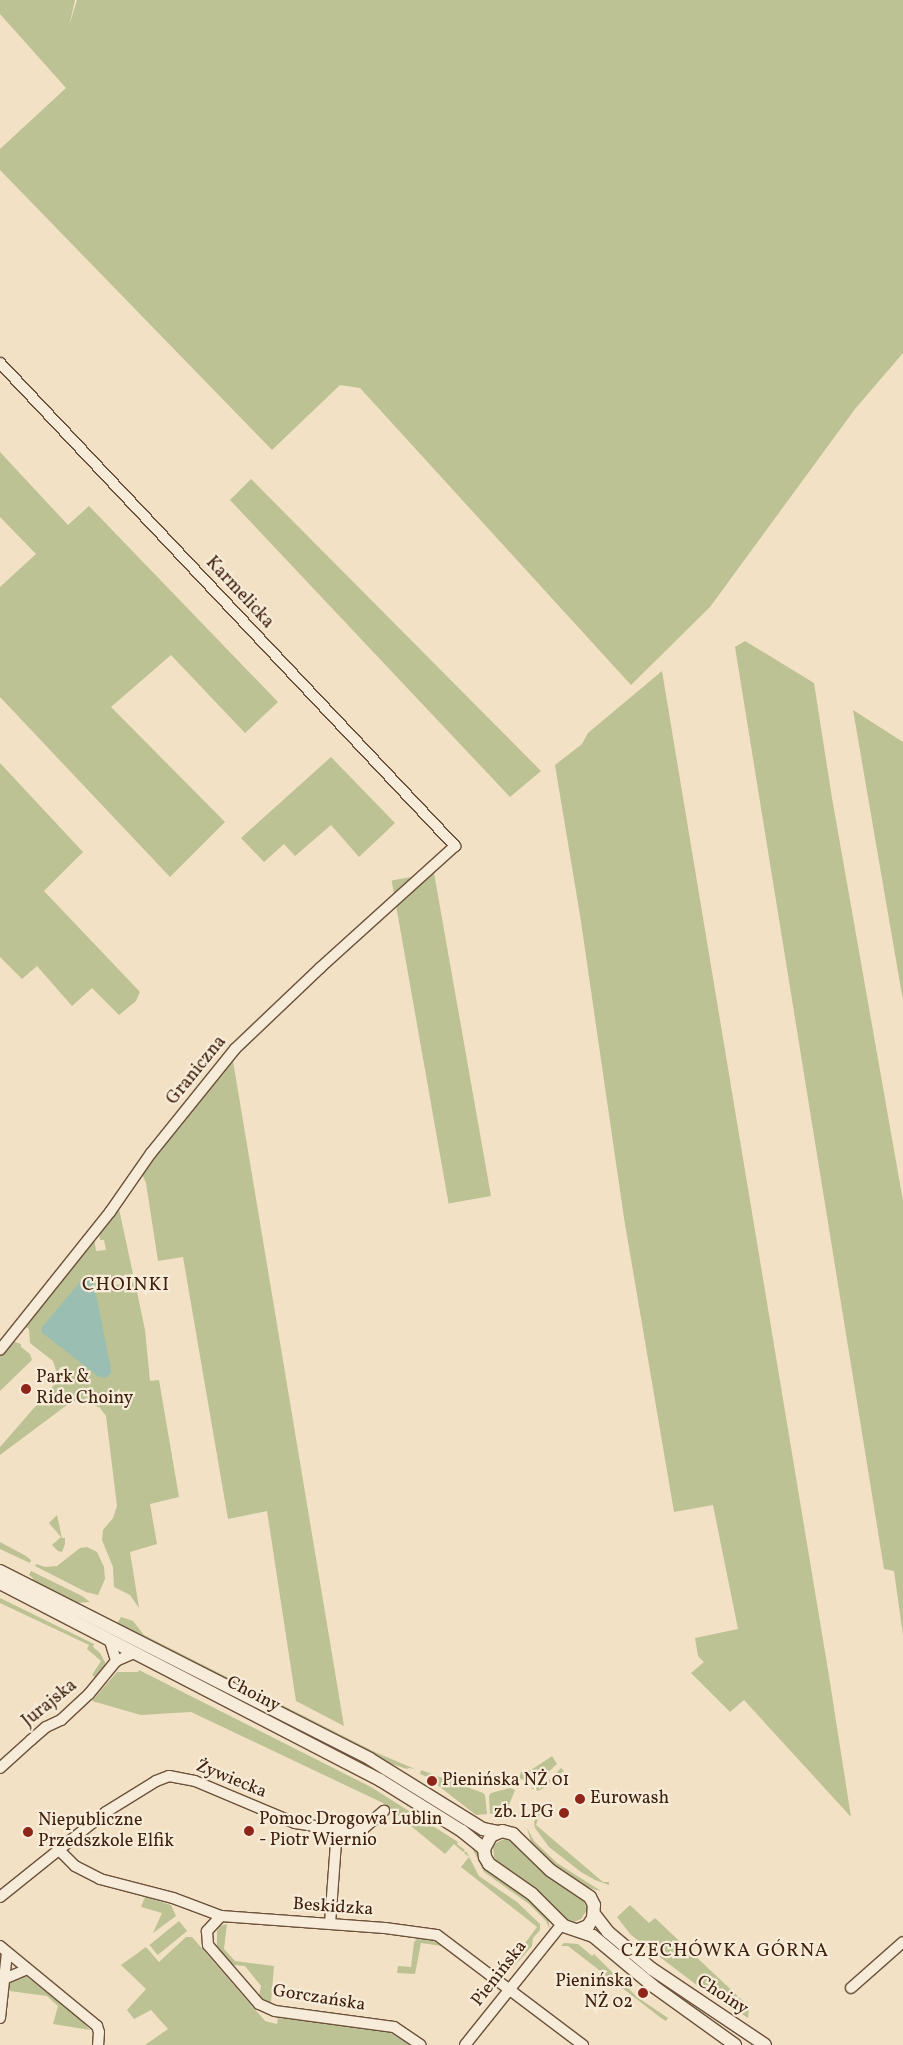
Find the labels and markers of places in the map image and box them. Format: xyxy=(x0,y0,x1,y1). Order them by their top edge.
place label: Park & Ride Choiny xyxy=(36,1368,133,1410)
marker: Park & Ride Choiny xyxy=(20,1383,32,1395)
place label: Pienińska NŻ 01 xyxy=(442,1770,570,1792)
marker: Pienińska NŻ 01 xyxy=(426,1775,438,1787)
place label: Eurowash xyxy=(590,1788,669,1810)
marker: Eurowash xyxy=(574,1793,586,1805)
place label: zb. LPG xyxy=(494,1802,554,1824)
marker: zb. LPG xyxy=(558,1807,570,1819)
place label: Pomoc Drogowa Lublin - Piotr Wiernio xyxy=(259,1810,443,1852)
place label: Niepubliczne Przedszkole Elfik xyxy=(38,1811,174,1854)
marker: Pomoc Drogowa Lublin - Piotr Wiernio xyxy=(243,1825,255,1837)
marker: Niepubliczne Przedszkole Elfik xyxy=(22,1826,34,1838)
place label: Pienińska NŻ 02 xyxy=(555,1972,633,2015)
marker: Pienińska NŻ 02 xyxy=(637,1987,649,1999)

